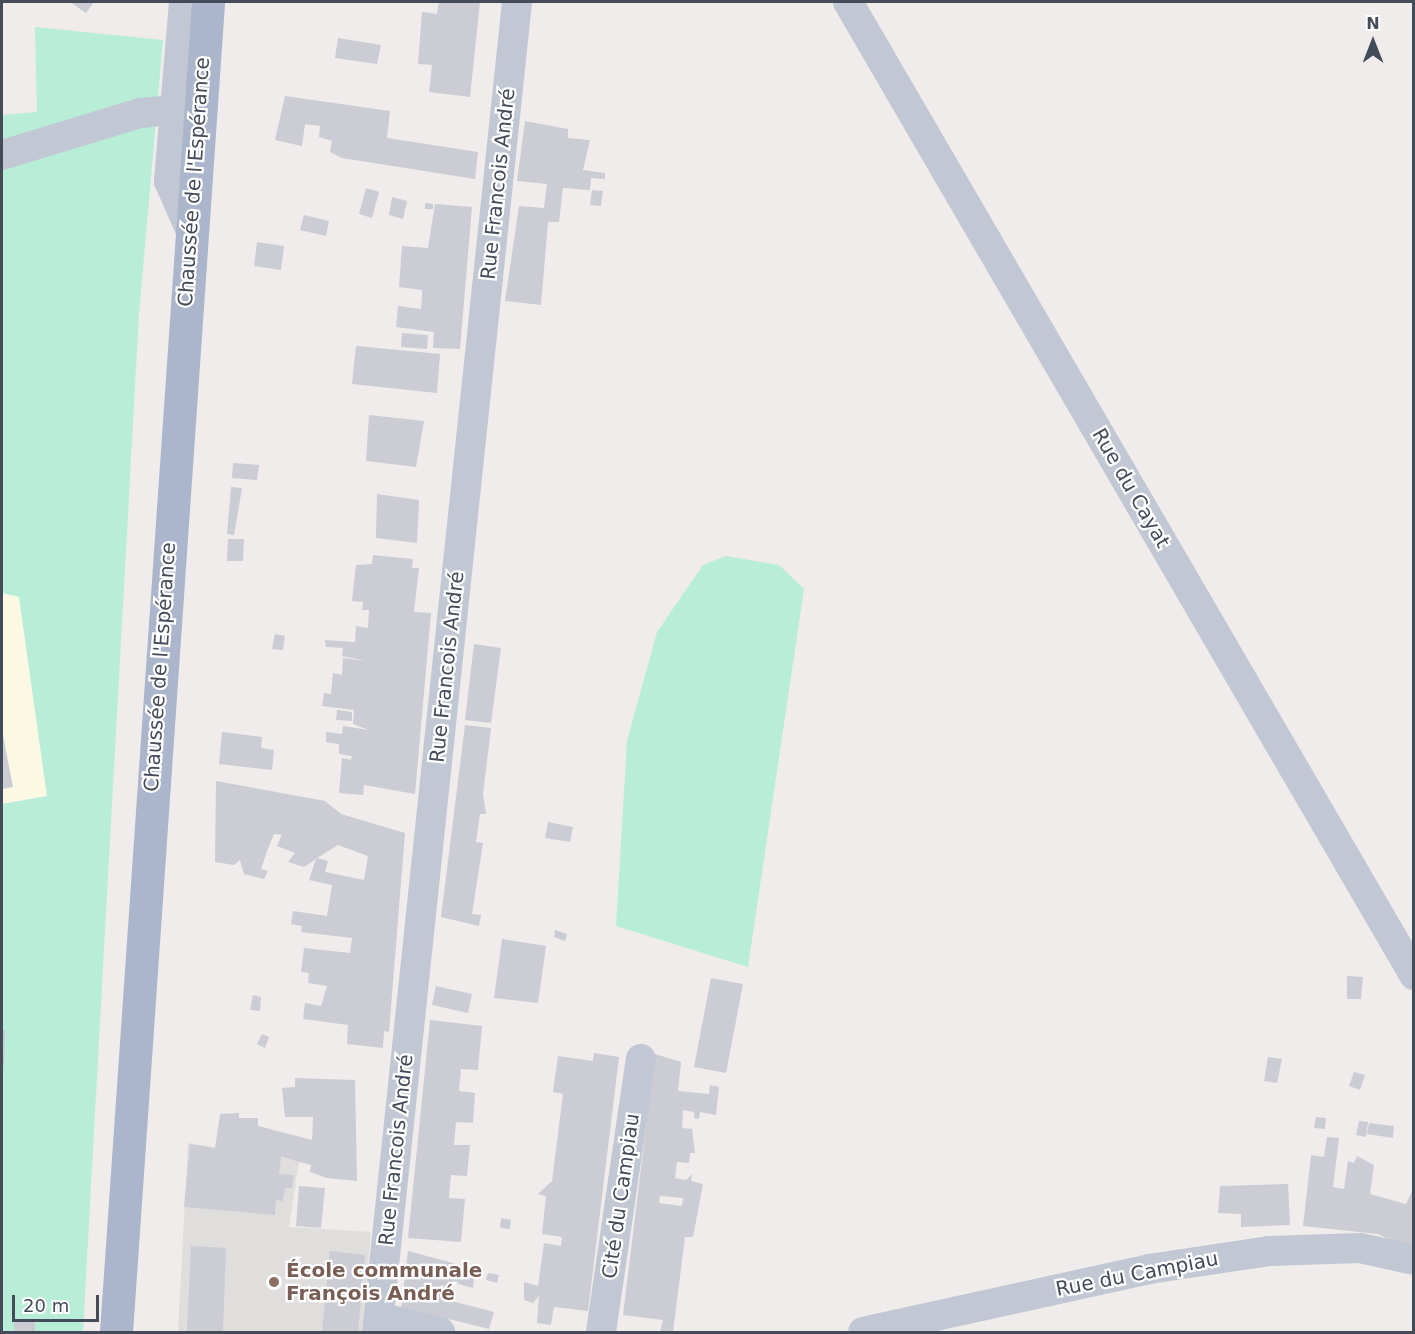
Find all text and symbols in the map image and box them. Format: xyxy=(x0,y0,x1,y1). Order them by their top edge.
north arrow xyxy=(1343,12,1403,72)
text: N xyxy=(1366,14,1380,33)
street label: Chaussée de l'Espérance xyxy=(173,56,215,308)
street label: Rue Francois André xyxy=(476,87,520,281)
street label: Rue du Cayat xyxy=(1087,424,1175,552)
street label: Chaussée de l'Espérance xyxy=(139,541,181,793)
street label: Rue Francois André xyxy=(425,570,469,764)
street label: Rue Francois André xyxy=(374,1053,418,1247)
street label: Cité du Campiau xyxy=(598,1112,644,1280)
street label: Rue du Campiau xyxy=(1054,1246,1220,1302)
place label: École communale François André xyxy=(286,1258,482,1305)
marker: École communale François André xyxy=(267,1275,281,1289)
scale bar xyxy=(15,1283,102,1321)
text: 20 m xyxy=(23,1295,69,1316)

